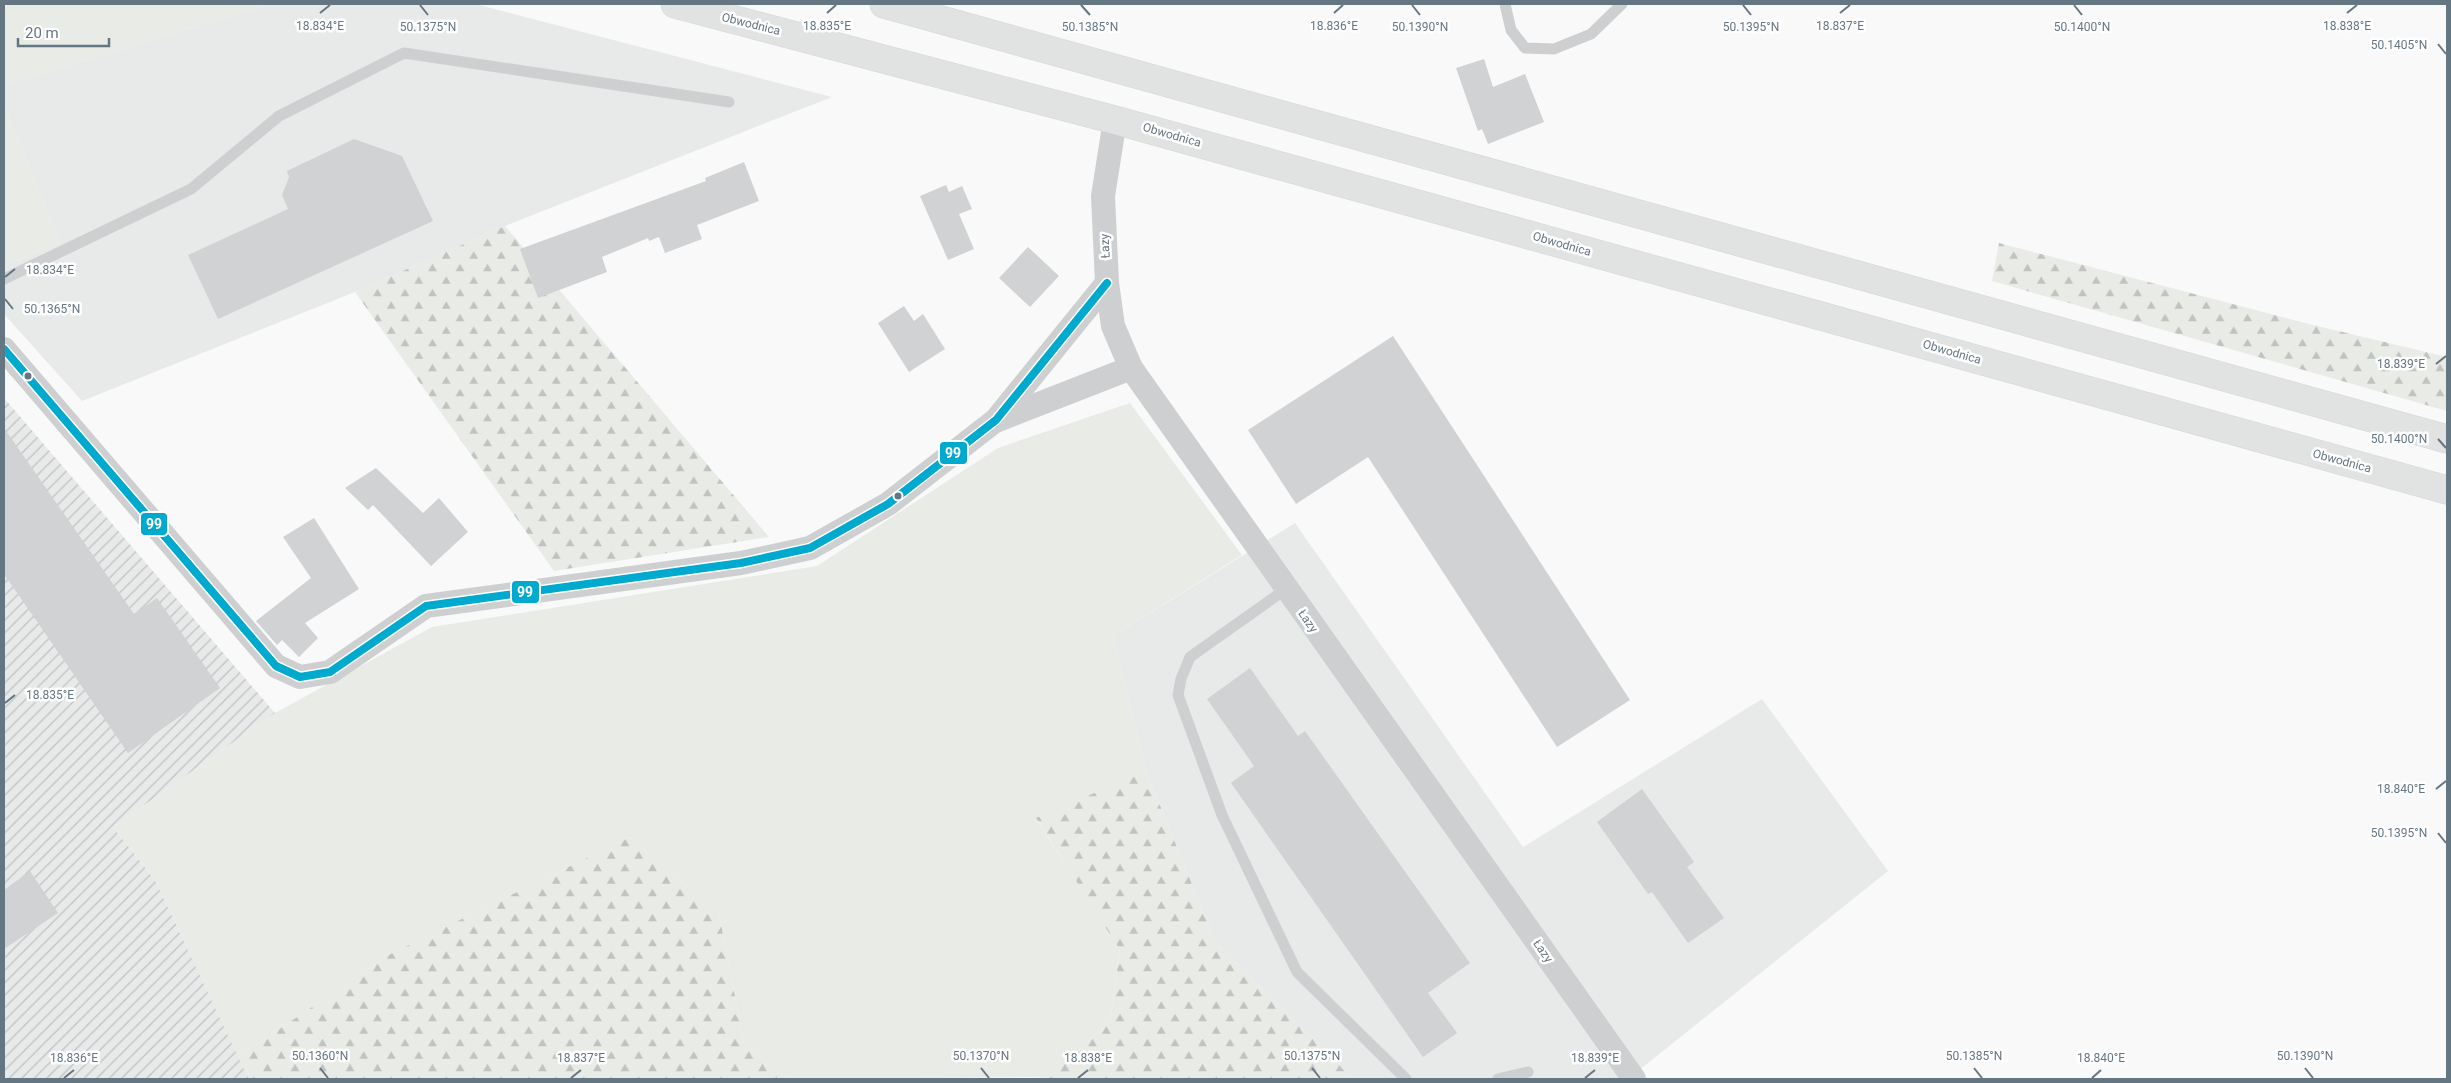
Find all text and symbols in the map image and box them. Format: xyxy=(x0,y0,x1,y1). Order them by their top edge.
street label: Obwodnica xyxy=(720,10,782,38)
scale bar xyxy=(18,15,109,47)
text: 18.834°E xyxy=(296,19,344,33)
text: 18.835°E xyxy=(803,19,851,33)
text: 18.836°E xyxy=(1310,19,1358,33)
text: 18.837°E xyxy=(1816,19,1864,33)
text: 18.838°E xyxy=(2323,19,2371,33)
text: 50.1375°N xyxy=(400,20,456,34)
text: 50.1385°N xyxy=(1062,20,1118,34)
text: 50.1390°N xyxy=(1392,20,1448,34)
text: 50.1395°N xyxy=(1723,20,1779,34)
text: 50.1400°N xyxy=(2054,20,2110,34)
text: 20 m xyxy=(25,24,59,42)
text: 50.1405°N xyxy=(2371,38,2427,52)
street label: Obwodnica xyxy=(1141,120,1203,150)
street label: Obwodnica xyxy=(1531,229,1593,259)
street label: Łazy xyxy=(1097,233,1113,259)
text: 18.834°E xyxy=(26,263,74,277)
text: 50.1365°N xyxy=(24,302,80,316)
street label: Obwodnica xyxy=(1921,337,1983,367)
text: 18.839°E xyxy=(2377,357,2425,371)
unlabelled marker xyxy=(23,371,33,381)
text: 50.1400°N xyxy=(2371,432,2427,446)
line badge: 99 xyxy=(939,441,968,465)
text: 99 xyxy=(945,445,961,461)
street label: Obwodnica xyxy=(2311,446,2373,476)
unlabelled marker xyxy=(893,491,903,501)
line badge: 99 xyxy=(140,512,168,536)
text: 99 xyxy=(146,516,162,532)
line badge: 99 xyxy=(511,580,540,604)
text: 99 xyxy=(517,584,533,600)
street label: Łazy xyxy=(1295,607,1321,635)
text: 18.835°E xyxy=(26,688,74,702)
text: 18.840°E xyxy=(2377,782,2425,796)
text: 50.1395°N xyxy=(2371,826,2427,840)
street label: Łazy xyxy=(1530,937,1556,965)
text: 50.1360°N xyxy=(292,1049,348,1063)
text: 50.1370°N xyxy=(953,1049,1009,1063)
text: 50.1375°N xyxy=(1284,1049,1340,1063)
text: 50.1385°N xyxy=(1946,1049,2002,1063)
text: 50.1390°N xyxy=(2277,1049,2333,1063)
text: 18.836°E xyxy=(50,1051,98,1065)
text: 18.837°E xyxy=(557,1051,605,1065)
text: 18.838°E xyxy=(1064,1051,1112,1065)
text: 18.839°E xyxy=(1571,1051,1619,1065)
text: 18.840°E xyxy=(2077,1051,2125,1065)

